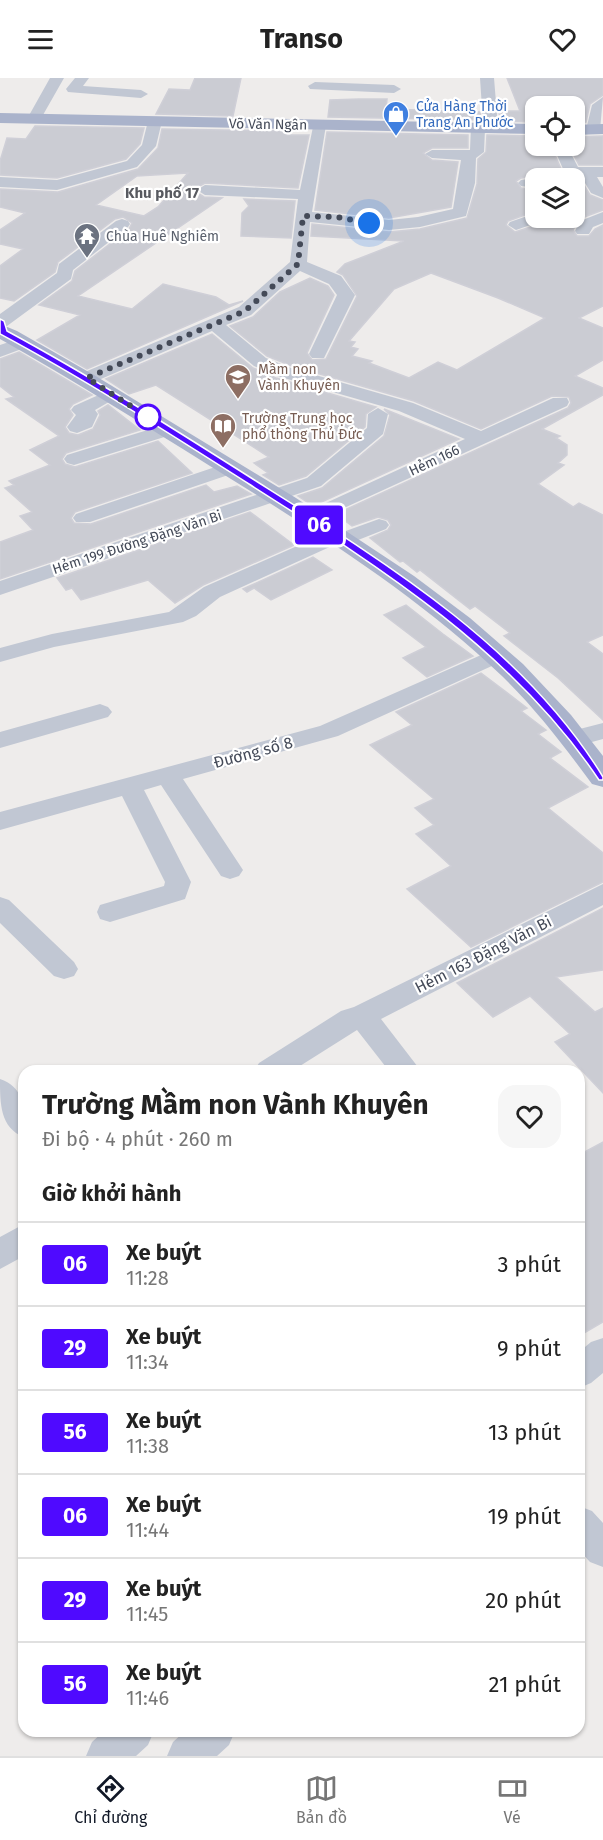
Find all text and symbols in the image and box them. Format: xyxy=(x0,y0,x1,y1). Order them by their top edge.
icon: menu xyxy=(24,23,57,56)
text: Transo xyxy=(260,23,343,55)
icon: heart xyxy=(546,23,579,56)
map controls xyxy=(525,96,585,228)
button: locate xyxy=(525,96,585,156)
place label: Cửa Hàng Thời Trang An Phước xyxy=(416,98,514,131)
shop icon: Cửa Hàng Thời Trang An Phước xyxy=(381,99,411,137)
street label: Võ Văn Ngân xyxy=(229,115,307,134)
button: layers xyxy=(525,168,585,228)
district label: Khu phố 17 xyxy=(125,183,199,202)
your location xyxy=(354,208,384,238)
temple icon: Chùa Huê Nghiêm xyxy=(72,221,102,259)
place label: Chùa Huê Nghiêm xyxy=(106,228,219,245)
place label: Mầm non Vành Khuyên xyxy=(258,360,340,394)
school or university icon: Mầm non Vành Khuyên xyxy=(223,362,253,400)
unlabelled marker xyxy=(135,404,161,430)
place label: Trường Trung học phổ thông Thủ Đức xyxy=(242,410,363,443)
library icon: Trường Trung học phổ thông Thủ Đức xyxy=(208,411,238,449)
street label: Hẻm 166 xyxy=(406,441,462,480)
line badge: 06 xyxy=(292,506,346,544)
street label: Hẻm 199 Đường Đặng Văn Bi xyxy=(50,507,224,578)
text: 06 xyxy=(307,512,331,538)
street label: Đường số 8 xyxy=(211,732,295,772)
street label: Hẻm 163 Đặng Văn Bi xyxy=(412,912,555,997)
button: heart xyxy=(498,1085,561,1148)
text: Trường Mầm non Vành Khuyên xyxy=(42,1088,429,1121)
text: Đi bộ · 4 phút · 260 m xyxy=(42,1127,233,1151)
text: Giờ khởi hành xyxy=(42,1180,182,1207)
text: Xe buýt xyxy=(126,1239,201,1266)
text: 06 xyxy=(63,1251,87,1277)
text: 3 phút xyxy=(497,1251,561,1278)
text: 11:28 xyxy=(126,1266,169,1290)
text: Xe buýt xyxy=(126,1323,201,1350)
text: 29 xyxy=(64,1335,86,1361)
text: 9 phút xyxy=(497,1335,561,1362)
text: 11:34 xyxy=(126,1350,169,1374)
text: Xe buýt xyxy=(126,1407,201,1434)
text: 56 xyxy=(63,1419,87,1445)
text: 13 phút xyxy=(488,1419,561,1446)
text: 11:38 xyxy=(126,1434,169,1458)
text: Xe buýt xyxy=(126,1491,201,1518)
text: 06 xyxy=(63,1503,87,1529)
text: 19 phút xyxy=(487,1503,561,1530)
text: 11:44 xyxy=(126,1518,169,1542)
text: Xe buýt xyxy=(126,1575,201,1602)
text: 29 xyxy=(64,1587,86,1613)
text: 20 phút xyxy=(485,1587,561,1614)
text: 11:45 xyxy=(126,1602,168,1626)
text: Xe buýt xyxy=(126,1659,201,1686)
text: 56 xyxy=(63,1671,87,1697)
text: 21 phút xyxy=(489,1671,561,1698)
text: 11:46 xyxy=(126,1686,169,1710)
tab: Chỉ đường xyxy=(74,1772,147,1827)
tab: Bản đồ xyxy=(296,1772,347,1827)
tab: Vé xyxy=(496,1772,529,1827)

